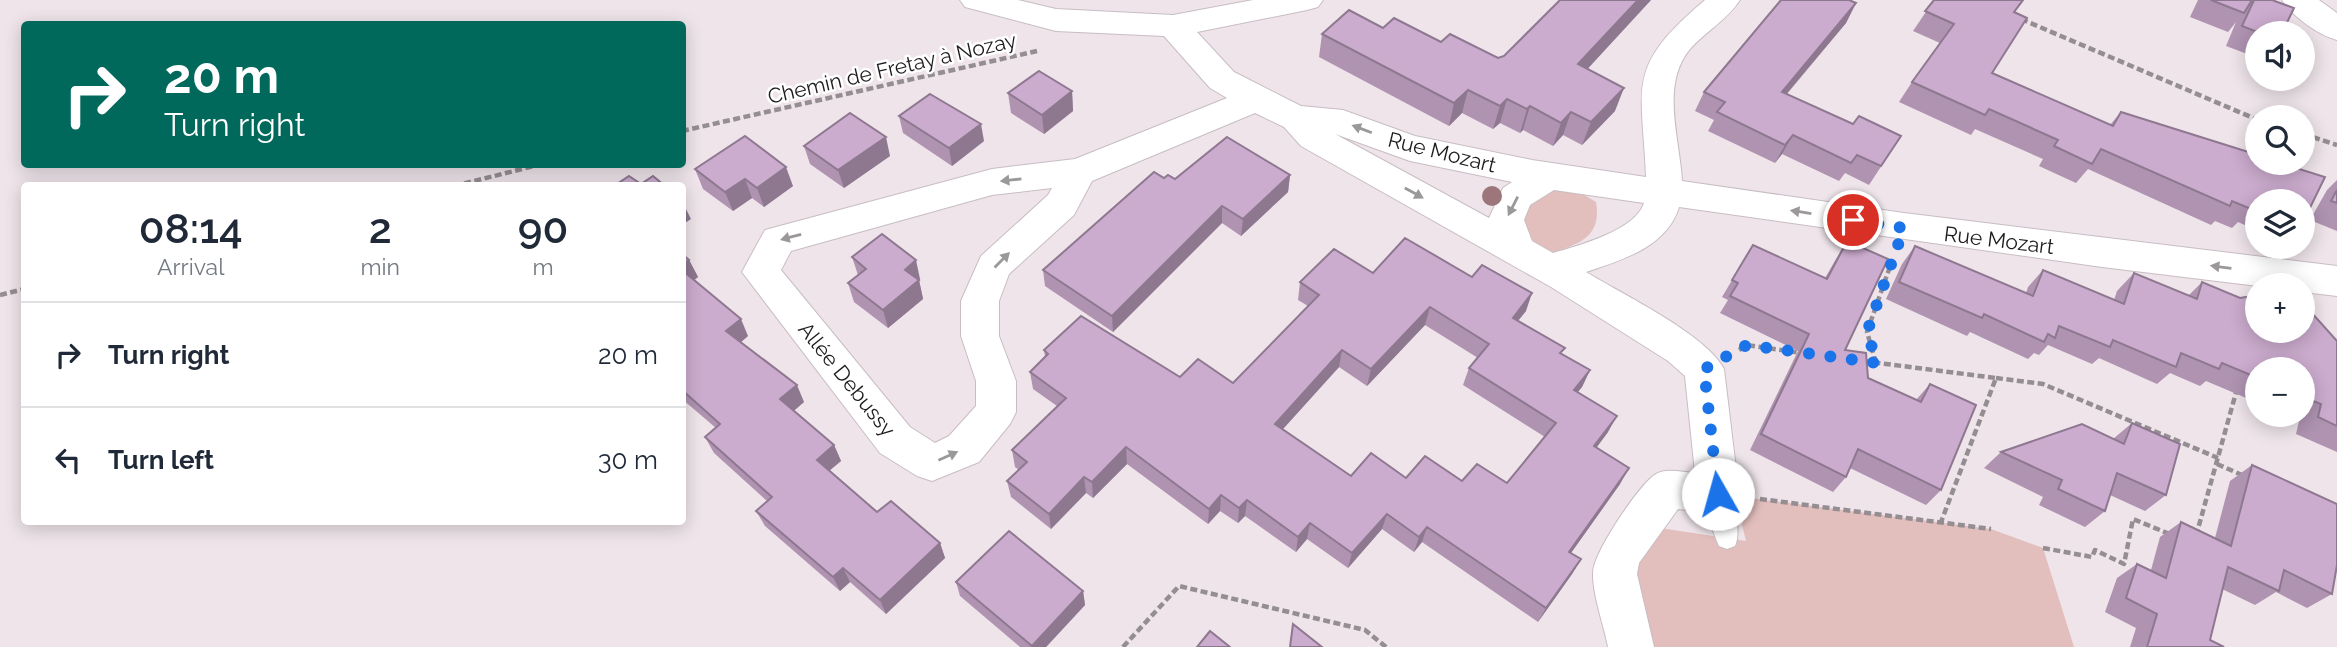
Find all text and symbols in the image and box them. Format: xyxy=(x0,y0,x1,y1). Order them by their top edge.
map controls xyxy=(2245,21,2315,427)
button: sound xyxy=(2245,21,2315,91)
street label: Chemin de Fretay à Nozay xyxy=(765,27,1019,109)
text: 20 m xyxy=(164,47,279,104)
icon: right xyxy=(49,49,140,140)
button: search xyxy=(2245,105,2315,175)
text: Turn right xyxy=(164,106,305,143)
one-way arrow xyxy=(1351,123,1372,134)
street label: Rue Mozart xyxy=(1385,127,1499,177)
one-way arrow xyxy=(1000,174,1022,185)
one-way arrow xyxy=(1405,187,1424,199)
button: layers xyxy=(2245,189,2315,259)
pin xyxy=(1823,190,1883,250)
one-way arrow xyxy=(1508,196,1519,216)
icon: arrive xyxy=(1834,201,1872,239)
text: 08:14 xyxy=(139,204,243,253)
text: 2 xyxy=(369,204,392,253)
text: 90 xyxy=(518,204,568,253)
one-way arrow xyxy=(1790,206,1812,217)
street label: Rue Mozart xyxy=(1943,221,2055,259)
one-way arrow xyxy=(780,232,801,242)
one-way arrow xyxy=(993,251,1010,268)
text: Arrival xyxy=(157,253,224,280)
text: min xyxy=(360,253,400,280)
text: m xyxy=(532,253,554,280)
one-way arrow xyxy=(2209,262,2231,273)
button: + xyxy=(2245,273,2315,343)
street label: Allée Debussy xyxy=(793,317,901,441)
icon: right xyxy=(49,336,87,374)
text: Turn right xyxy=(108,340,229,370)
text: 20 m xyxy=(598,340,658,370)
button: − xyxy=(2245,357,2315,427)
icon: left xyxy=(49,441,87,479)
text: Turn left xyxy=(108,445,214,475)
text: 30 m xyxy=(598,445,658,475)
one-way arrow xyxy=(937,450,958,461)
position arrow xyxy=(1681,457,1755,531)

